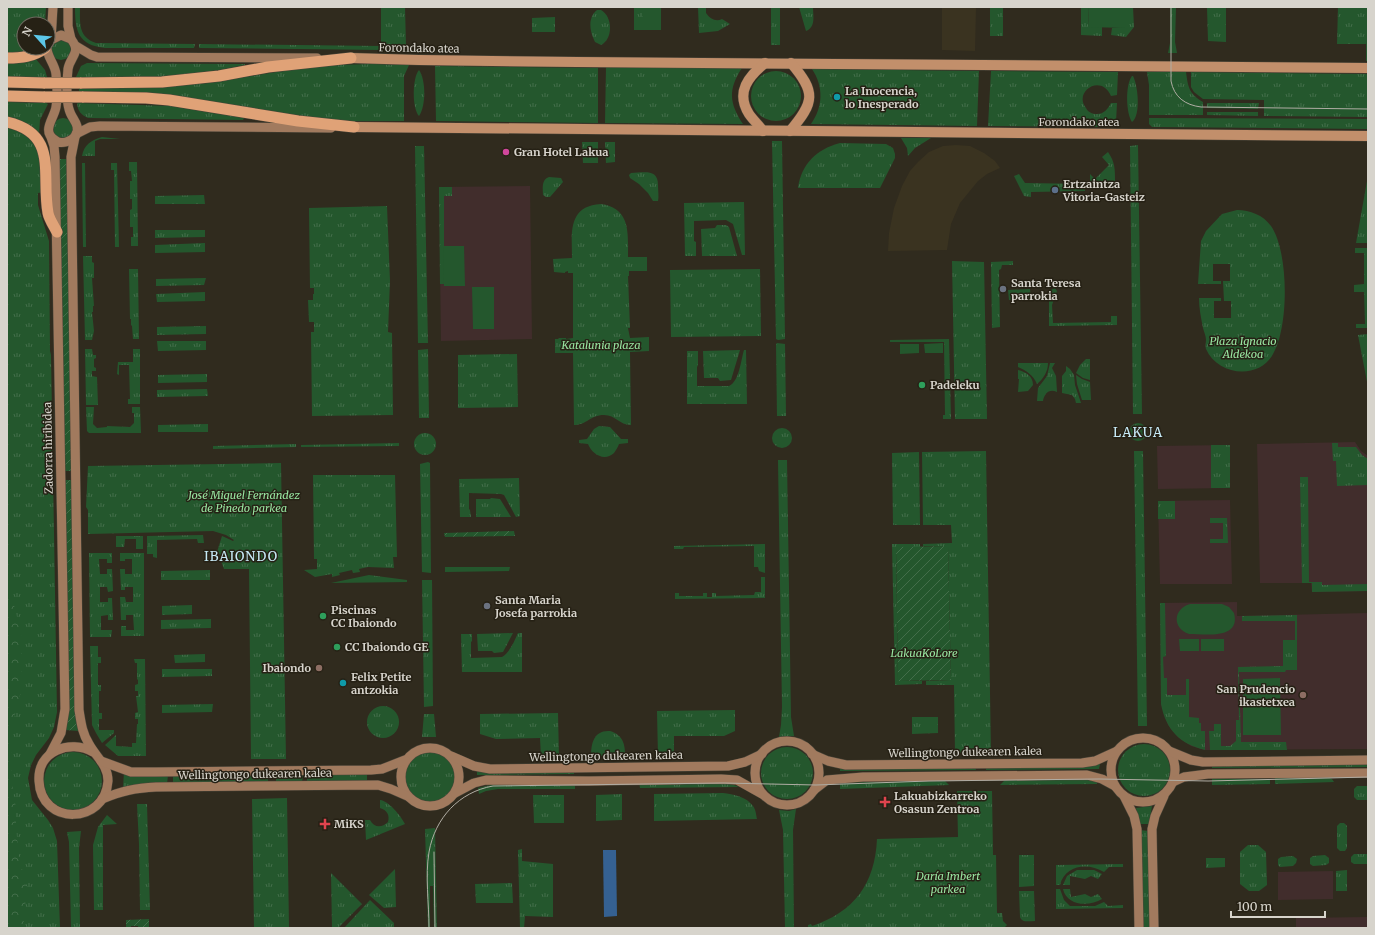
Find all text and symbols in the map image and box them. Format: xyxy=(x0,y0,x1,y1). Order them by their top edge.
north arrow xyxy=(16,16,56,56)
text: N xyxy=(19,24,35,39)
street label: Forondako atea xyxy=(378,40,460,56)
place label: La Inocencia, lo Inesperado xyxy=(845,84,919,111)
marker: La Inocencia, lo Inesperado xyxy=(832,92,842,102)
street label: Forondako atea xyxy=(1039,115,1120,129)
place label: Gran Hotel Lakua xyxy=(514,145,608,159)
marker: Gran Hotel Lakua xyxy=(501,147,511,157)
place label: Ertzaintza Vitoria-Gasteiz xyxy=(1062,177,1145,204)
marker: Ertzaintza Vitoria-Gasteiz xyxy=(1050,185,1060,195)
place label: Santa Teresa parrokia xyxy=(1011,276,1081,303)
marker: Santa Teresa parrokia xyxy=(998,284,1008,294)
park label: Plaza Ignacio Aldekoa xyxy=(1209,334,1277,361)
park label: Katalunia plaza xyxy=(560,338,641,352)
place label: Padeleku xyxy=(930,378,980,392)
marker: Padeleku xyxy=(917,380,927,390)
street label: Zadorra hiribidea xyxy=(40,402,56,494)
district label: LAKUA xyxy=(1113,424,1163,441)
park label: José Miguel Fernández de Pinedo parkea xyxy=(187,488,300,515)
district label: IBAIONDO xyxy=(204,548,278,565)
place label: Santa Maria Josefa parrokia xyxy=(494,593,577,620)
marker: Santa Maria Josefa parrokia xyxy=(482,601,492,611)
place label: Piscinas CC Ibaiondo xyxy=(331,603,397,630)
marker: Piscinas CC Ibaiondo xyxy=(318,611,328,621)
place label: CC Ibaiondo GE xyxy=(345,640,429,654)
marker: CC Ibaiondo GE xyxy=(332,642,342,652)
park label: LakuaKoLore xyxy=(890,646,958,660)
place label: Ibaiondo xyxy=(263,661,311,675)
marker: Ibaiondo xyxy=(314,663,324,673)
place label: Felix Petite antzokia xyxy=(351,670,411,697)
marker: Felix Petite antzokia xyxy=(338,678,348,688)
place label: San Prudencio ikastetxea xyxy=(1217,682,1295,709)
marker: San Prudencio ikastetxea xyxy=(1298,690,1308,700)
street label: Wellingtongo dukearen kalea xyxy=(887,744,1042,760)
street label: Wellingtongo dukearen kalea xyxy=(528,748,683,764)
street label: Wellingtongo dukearen kalea xyxy=(177,766,332,782)
place label: Lakuabizkarreko Osasun Zentroa xyxy=(894,789,987,816)
marker: Lakuabizkarreko Osasun Zentroa xyxy=(879,796,891,808)
place label: MiKS xyxy=(334,817,364,831)
marker: MiKS xyxy=(319,818,331,830)
park label: Daría Imbert parkea xyxy=(915,869,980,896)
scale bar xyxy=(1231,893,1325,919)
text: 100 m xyxy=(1237,899,1272,914)

